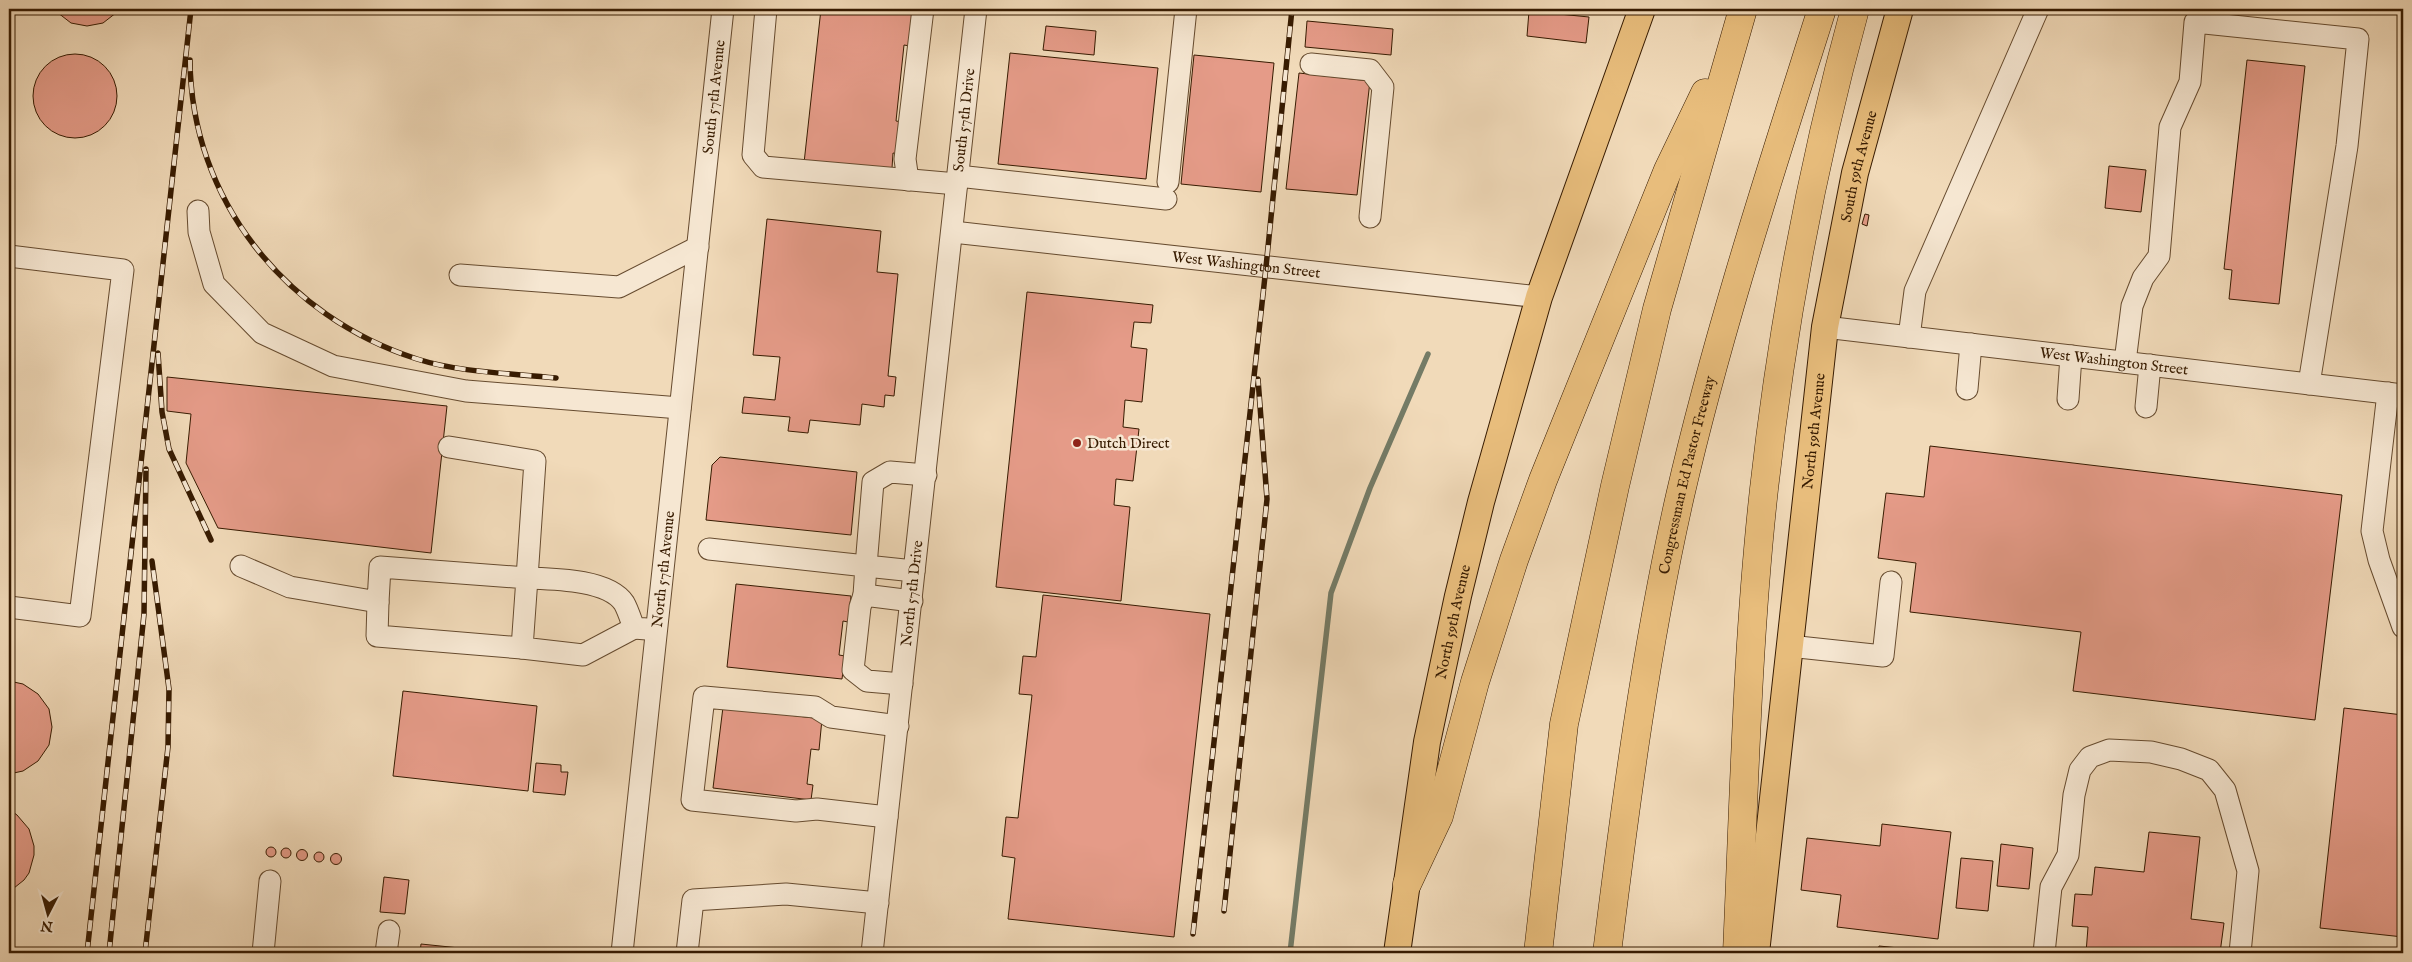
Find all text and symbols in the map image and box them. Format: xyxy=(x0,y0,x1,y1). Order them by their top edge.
street label: South 57th Avenue xyxy=(699,39,730,155)
street label: South 57th Drive xyxy=(949,67,979,173)
street label: South 59th Avenue xyxy=(1837,108,1882,224)
street label: West Washington Street xyxy=(1171,247,1321,283)
street label: West Washington Street xyxy=(2039,343,2189,380)
street label: North 59th Avenue xyxy=(1798,372,1830,490)
street label: Congressman Ed Pastor Freeway xyxy=(1655,373,1720,576)
place label: Dutch Direct xyxy=(1087,434,1170,453)
marker: Dutch Direct xyxy=(1071,437,1083,449)
street label: North 57th Avenue xyxy=(648,510,679,629)
street label: North 57th Drive xyxy=(897,539,927,647)
street label: North 59th Avenue xyxy=(1432,563,1475,681)
north arrow xyxy=(22,890,72,940)
text: N xyxy=(40,916,55,936)

